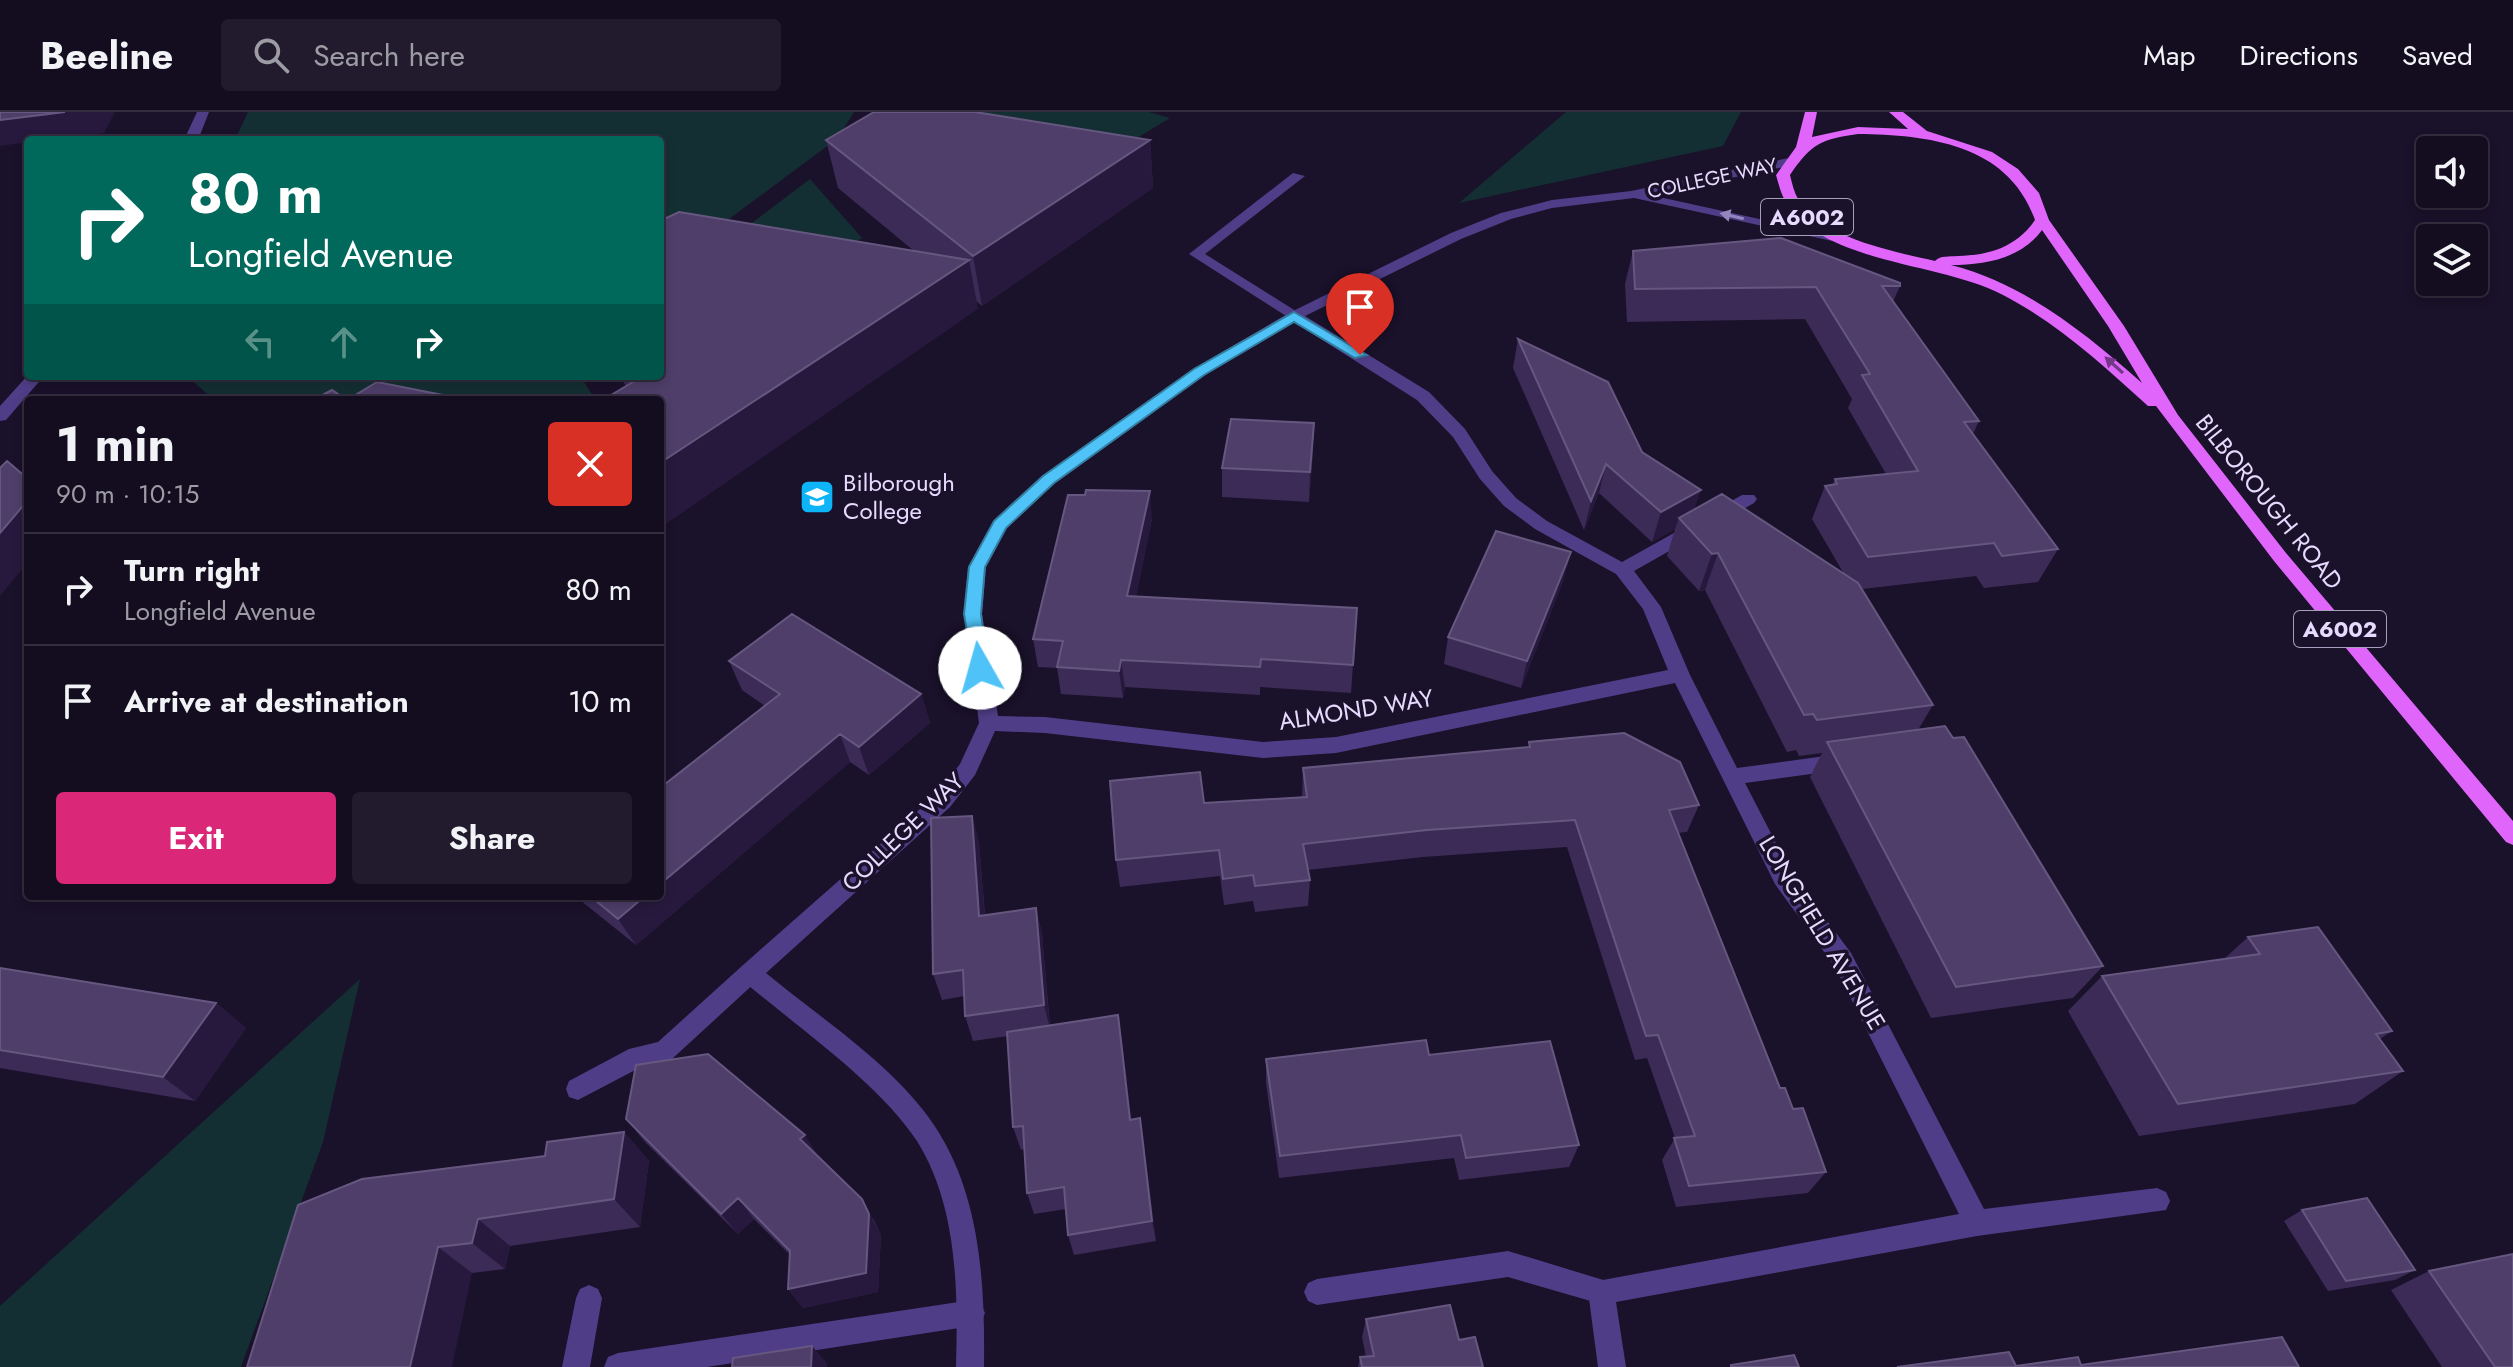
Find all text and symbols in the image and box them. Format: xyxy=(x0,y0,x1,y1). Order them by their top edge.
search box xyxy=(221,19,781,91)
text: Beeline xyxy=(40,28,173,83)
icon: search xyxy=(249,33,293,77)
text: Search here xyxy=(313,34,465,77)
text: Map xyxy=(2143,35,2195,76)
text: Directions xyxy=(2239,35,2358,76)
text: Saved xyxy=(2402,35,2473,76)
map controls xyxy=(2416,136,2488,296)
button: sound xyxy=(2416,136,2488,208)
street label: COLLEGE WAY xyxy=(1645,150,1780,206)
text: 80 m xyxy=(188,153,323,234)
icon: right xyxy=(56,168,160,272)
road number: A6002 xyxy=(1761,199,1853,235)
one-way arrow xyxy=(1719,209,1744,222)
button: layers xyxy=(2416,224,2488,296)
text: Longfield Avenue xyxy=(188,228,453,280)
pin xyxy=(1326,273,1394,355)
icon: arrive xyxy=(1338,285,1382,329)
icon: left xyxy=(238,320,282,364)
icon: ahead xyxy=(322,320,366,364)
icon: right xyxy=(406,320,450,364)
one-way arrow xyxy=(2104,357,2123,375)
street label: BILBOROUGH ROAD xyxy=(2188,406,2351,597)
text: 1 min xyxy=(56,410,175,479)
button: close xyxy=(548,422,632,506)
place label: Bilborough College xyxy=(843,465,955,528)
text: 90 m · 10:15 xyxy=(56,475,200,513)
school or university icon: Bilborough College xyxy=(798,478,836,516)
text: Turn right xyxy=(124,549,260,592)
icon: right xyxy=(56,567,100,611)
text: 80 m xyxy=(565,568,632,611)
text: Longfield Avenue xyxy=(124,592,316,630)
road number: A6002 xyxy=(2294,611,2386,647)
position arrow xyxy=(938,626,1022,710)
icon: arrive xyxy=(56,679,100,723)
text: Arrive at destination xyxy=(124,680,409,723)
text: 10 m xyxy=(568,680,632,723)
street label: ALMOND WAY xyxy=(1276,680,1436,739)
street label: COLLEGE WAY xyxy=(834,764,972,899)
button: Exit xyxy=(56,792,336,884)
button: Share xyxy=(352,792,632,884)
street label: LONGFIELD AVENUE xyxy=(1751,829,1894,1036)

